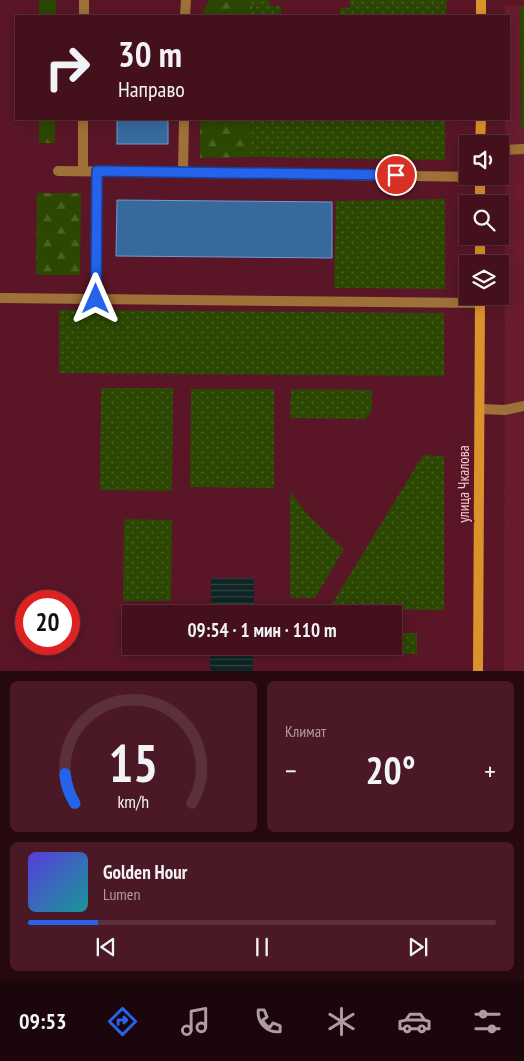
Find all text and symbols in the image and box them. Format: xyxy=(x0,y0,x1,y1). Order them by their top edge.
text: 30 m xyxy=(118,31,182,77)
icon: right xyxy=(35,35,100,100)
text: Направо xyxy=(118,75,185,103)
map controls xyxy=(459,135,509,305)
button: sound xyxy=(459,135,509,185)
pin xyxy=(375,154,417,196)
icon: arrive xyxy=(382,161,410,189)
button: search xyxy=(459,195,509,245)
button: layers xyxy=(459,255,509,305)
position arrow xyxy=(69,272,121,324)
street label: улица Чкалова xyxy=(454,445,473,523)
speed limit sign: 20 xyxy=(15,590,80,655)
text: 09:54 · 1 мин · 110 m xyxy=(188,618,336,642)
text: Климат xyxy=(285,721,326,741)
text: 15 xyxy=(109,729,158,796)
text: 20° xyxy=(365,745,416,794)
text: − xyxy=(285,752,297,789)
text: + xyxy=(484,752,496,789)
text: km/h xyxy=(118,790,149,813)
text: Golden Hour xyxy=(103,860,187,884)
text: Lumen xyxy=(103,884,140,904)
icon: previous xyxy=(92,933,120,961)
icon: pause xyxy=(248,933,276,961)
icon: next xyxy=(404,933,432,961)
icon: directions xyxy=(105,1004,140,1039)
icon: music xyxy=(178,1004,213,1039)
icon: phone xyxy=(251,1004,286,1039)
icon: climate xyxy=(324,1004,359,1039)
icon: car xyxy=(397,1004,432,1039)
icon: filters xyxy=(470,1004,505,1039)
text: 09:53 xyxy=(19,1007,67,1035)

